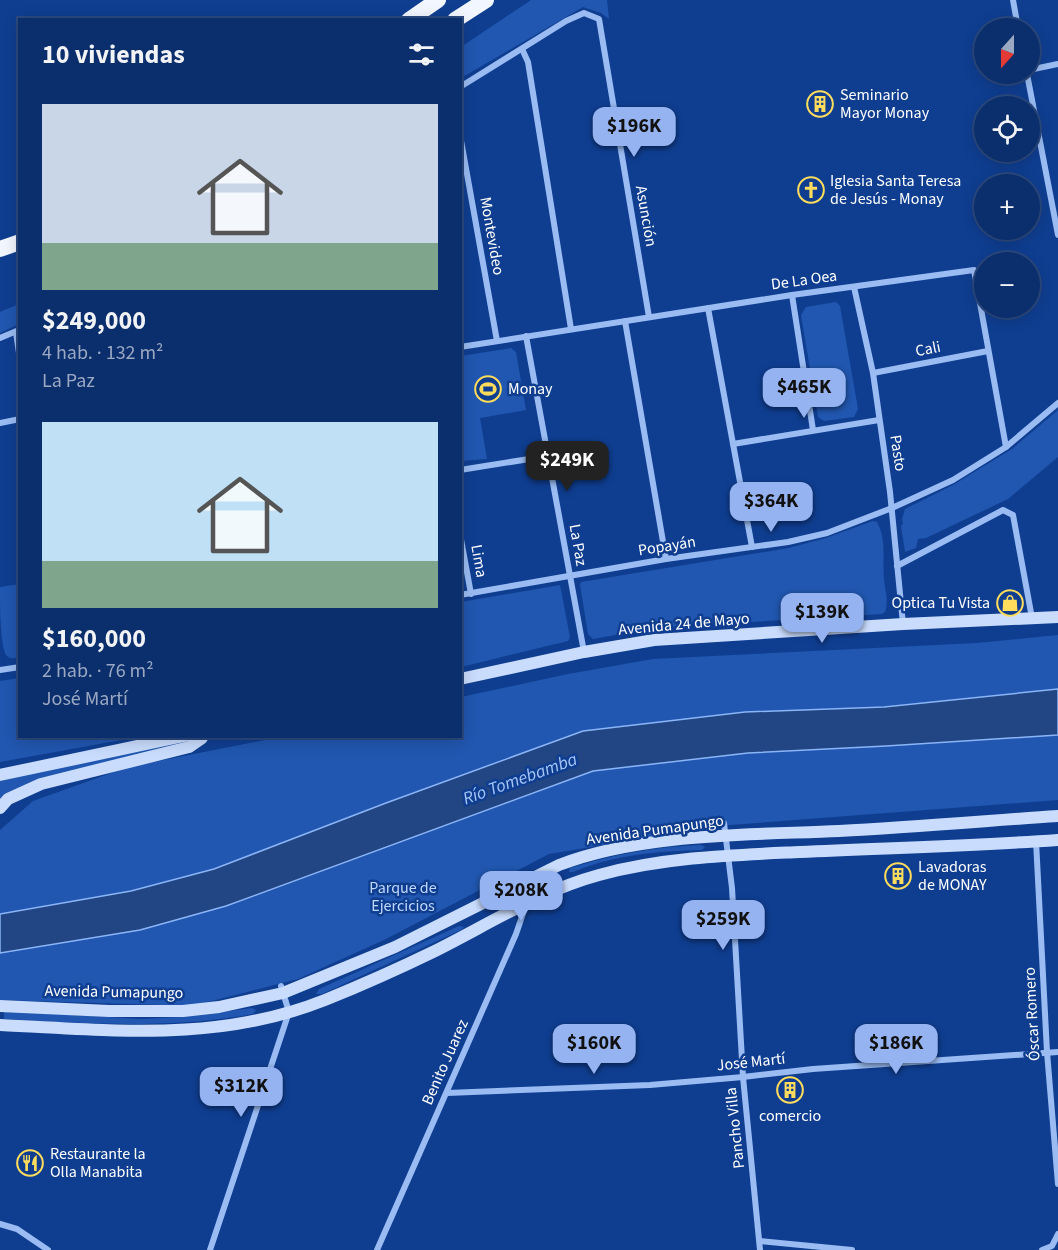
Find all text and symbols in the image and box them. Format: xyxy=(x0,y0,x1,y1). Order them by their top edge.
north arrow xyxy=(974,18,1040,84)
map controls xyxy=(974,18,1040,318)
text: 10 viviendas xyxy=(42,36,185,73)
icon: filters xyxy=(405,38,438,71)
place label: Seminario Mayor Monay xyxy=(840,84,930,124)
building icon: Seminario Mayor Monay xyxy=(805,89,835,119)
button: locate xyxy=(974,96,1040,162)
pin: $196K xyxy=(592,107,676,158)
text: $196K xyxy=(607,112,661,140)
icon: home xyxy=(186,143,294,251)
place label: Iglesia Santa Teresa de Jesús - Monay xyxy=(830,170,961,210)
button: + xyxy=(974,174,1040,240)
church icon: Iglesia Santa Teresa de Jesús - Monay xyxy=(796,175,826,205)
street label: Asunción xyxy=(630,184,662,248)
street label: Montevideo xyxy=(474,195,510,277)
button: − xyxy=(974,252,1040,318)
street label: De La Oea xyxy=(770,264,838,296)
text: $249,000 xyxy=(42,302,146,339)
street label: Cali xyxy=(914,336,942,362)
text: 4 hab. · 132 m² xyxy=(42,339,163,367)
text: La Paz xyxy=(42,367,95,395)
pin: $465K xyxy=(762,368,846,419)
text: $465K xyxy=(777,373,831,401)
sports icon: Monay xyxy=(473,374,503,404)
place label: Monay xyxy=(508,378,553,400)
street label: Pasto xyxy=(884,433,912,473)
pin: $249K xyxy=(525,441,609,492)
text: $249K xyxy=(540,446,594,474)
icon: home xyxy=(186,461,294,569)
pin: $364K xyxy=(729,482,813,533)
text: $364K xyxy=(744,487,798,515)
street label: La Paz xyxy=(563,522,593,568)
street label: Popayán xyxy=(637,531,697,561)
street label: Lima xyxy=(465,543,493,579)
shop icon: Optica Tu Vista xyxy=(995,588,1025,618)
place label: Optica Tu Vista xyxy=(892,592,990,614)
pin: $139K xyxy=(780,593,864,644)
text: $139K xyxy=(795,598,849,626)
street label: Avenida 24 de Mayo xyxy=(617,607,751,641)
text: $160,000 xyxy=(42,620,146,657)
text: 2 hab. · 76 m² xyxy=(42,657,154,685)
text: José Martí xyxy=(42,685,128,713)
water label: Río Tomebamba xyxy=(459,747,581,811)
street label: Avenida Pumapungo xyxy=(585,809,725,851)
place label: Lavadoras de MONAY xyxy=(918,856,987,896)
building icon: Lavadoras de MONAY xyxy=(883,861,913,891)
pin: $208K xyxy=(479,871,563,922)
text: $208K xyxy=(494,876,548,904)
park label: Parque de Ejercicios xyxy=(369,877,437,917)
pin: $259K xyxy=(681,900,765,951)
text: $259K xyxy=(696,905,750,933)
street label: Óscar Romero xyxy=(1019,966,1045,1062)
street label: Avenida Pumapungo xyxy=(44,980,184,1004)
street label: Benito Juarez xyxy=(416,1015,474,1108)
pin: $160K xyxy=(552,1024,636,1075)
pin: $186K xyxy=(854,1024,938,1075)
text: $160K xyxy=(567,1029,621,1057)
text: $186K xyxy=(869,1029,923,1057)
street label: José Martí xyxy=(716,1047,787,1077)
pin: $312K xyxy=(199,1067,283,1118)
text: $312K xyxy=(214,1072,268,1100)
building icon: comercio xyxy=(775,1075,805,1105)
street label: Pancho Villa xyxy=(720,1086,750,1170)
place label: comercio xyxy=(759,1105,821,1127)
place label: Restaurante la Olla Manabita xyxy=(50,1143,146,1183)
restaurant icon: Restaurante la Olla Manabita xyxy=(15,1148,45,1178)

